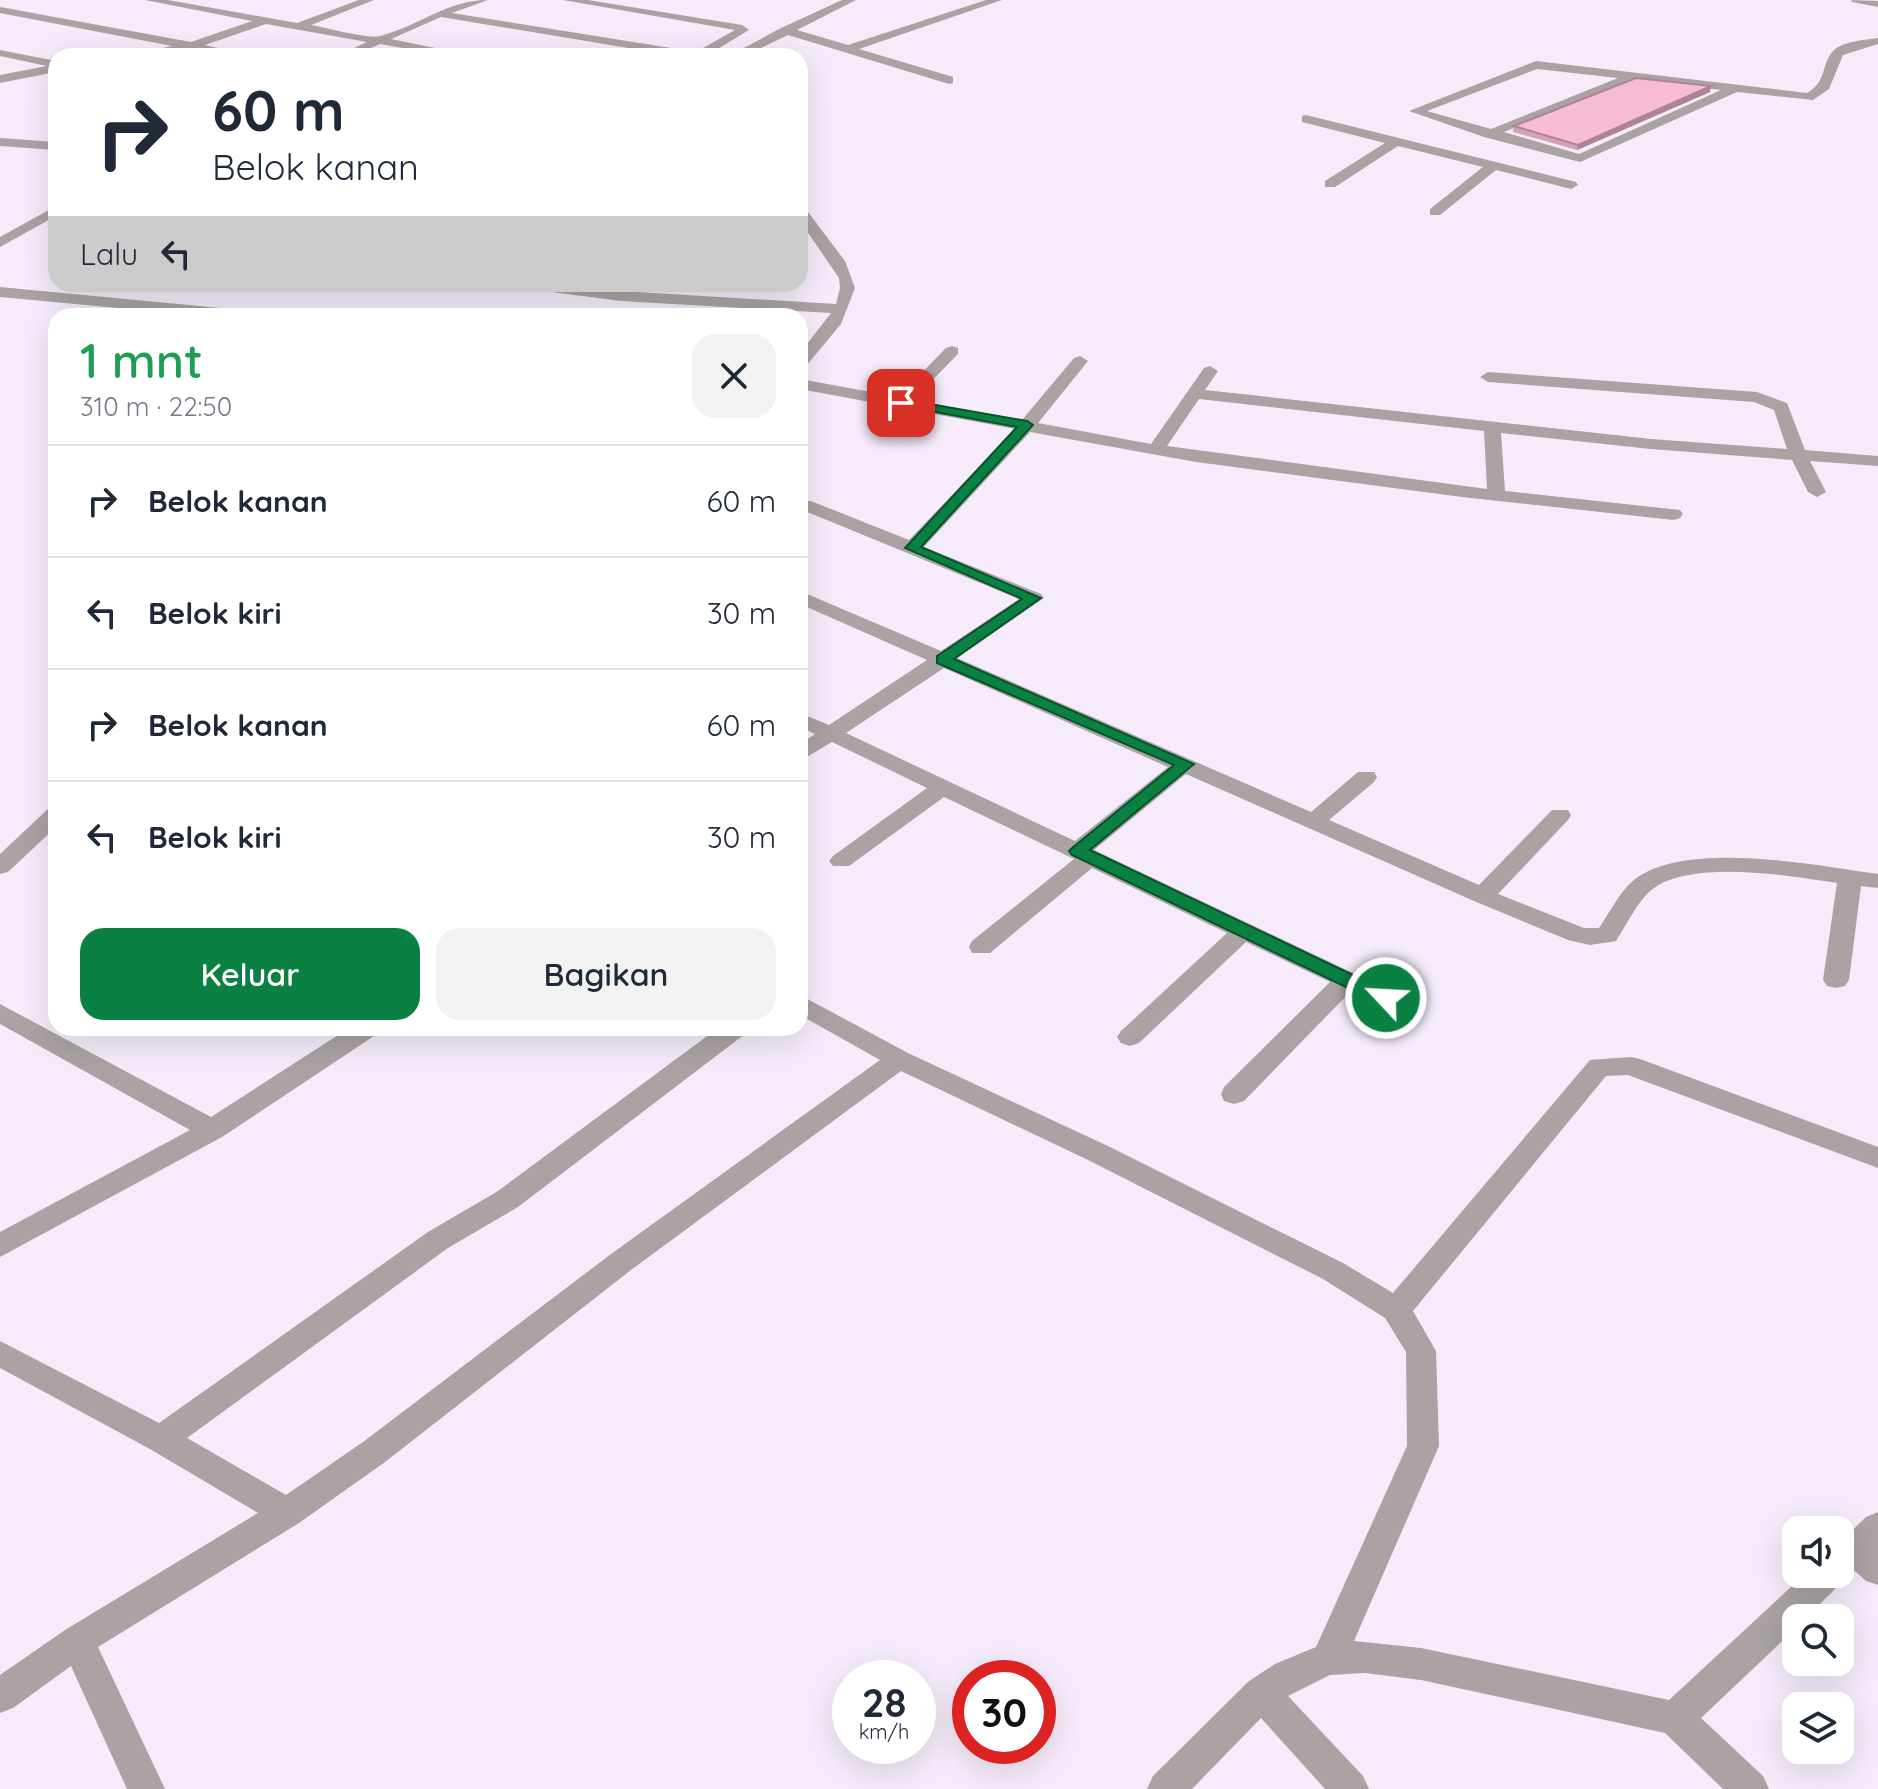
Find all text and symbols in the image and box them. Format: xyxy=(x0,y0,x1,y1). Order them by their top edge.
text: 60 m xyxy=(212,75,345,145)
icon: right xyxy=(80,80,184,184)
text: Belok kanan xyxy=(212,144,419,189)
icon: left xyxy=(154,232,198,276)
text: Lalu xyxy=(80,235,138,273)
text: 1 mnt xyxy=(80,330,203,390)
button: close xyxy=(692,334,776,418)
pin xyxy=(867,369,935,437)
icon: arrive xyxy=(879,381,923,425)
text: 310 m · 22:50 xyxy=(80,390,232,423)
icon: right xyxy=(80,479,124,523)
text: Belok kanan xyxy=(148,482,328,520)
text: 60 m xyxy=(706,482,776,520)
icon: left xyxy=(80,591,124,635)
text: Belok kiri xyxy=(148,594,282,632)
text: 30 m xyxy=(707,594,776,632)
icon: right xyxy=(80,703,124,747)
text: Belok kanan xyxy=(148,706,328,744)
text: 60 m xyxy=(706,706,776,744)
icon: left xyxy=(80,815,124,859)
text: Belok kiri xyxy=(148,818,282,856)
text: 30 m xyxy=(707,818,776,856)
button: Keluar xyxy=(80,928,420,1020)
button: Bagikan xyxy=(436,928,776,1020)
position arrow xyxy=(1344,956,1428,1040)
map controls xyxy=(1782,1516,1854,1764)
button: sound xyxy=(1782,1516,1854,1588)
button: search xyxy=(1782,1604,1854,1676)
speed limit sign: 30 xyxy=(952,1660,1056,1764)
text: 28 xyxy=(862,1677,906,1727)
button: layers xyxy=(1782,1692,1854,1764)
text: km/h xyxy=(859,1719,909,1744)

